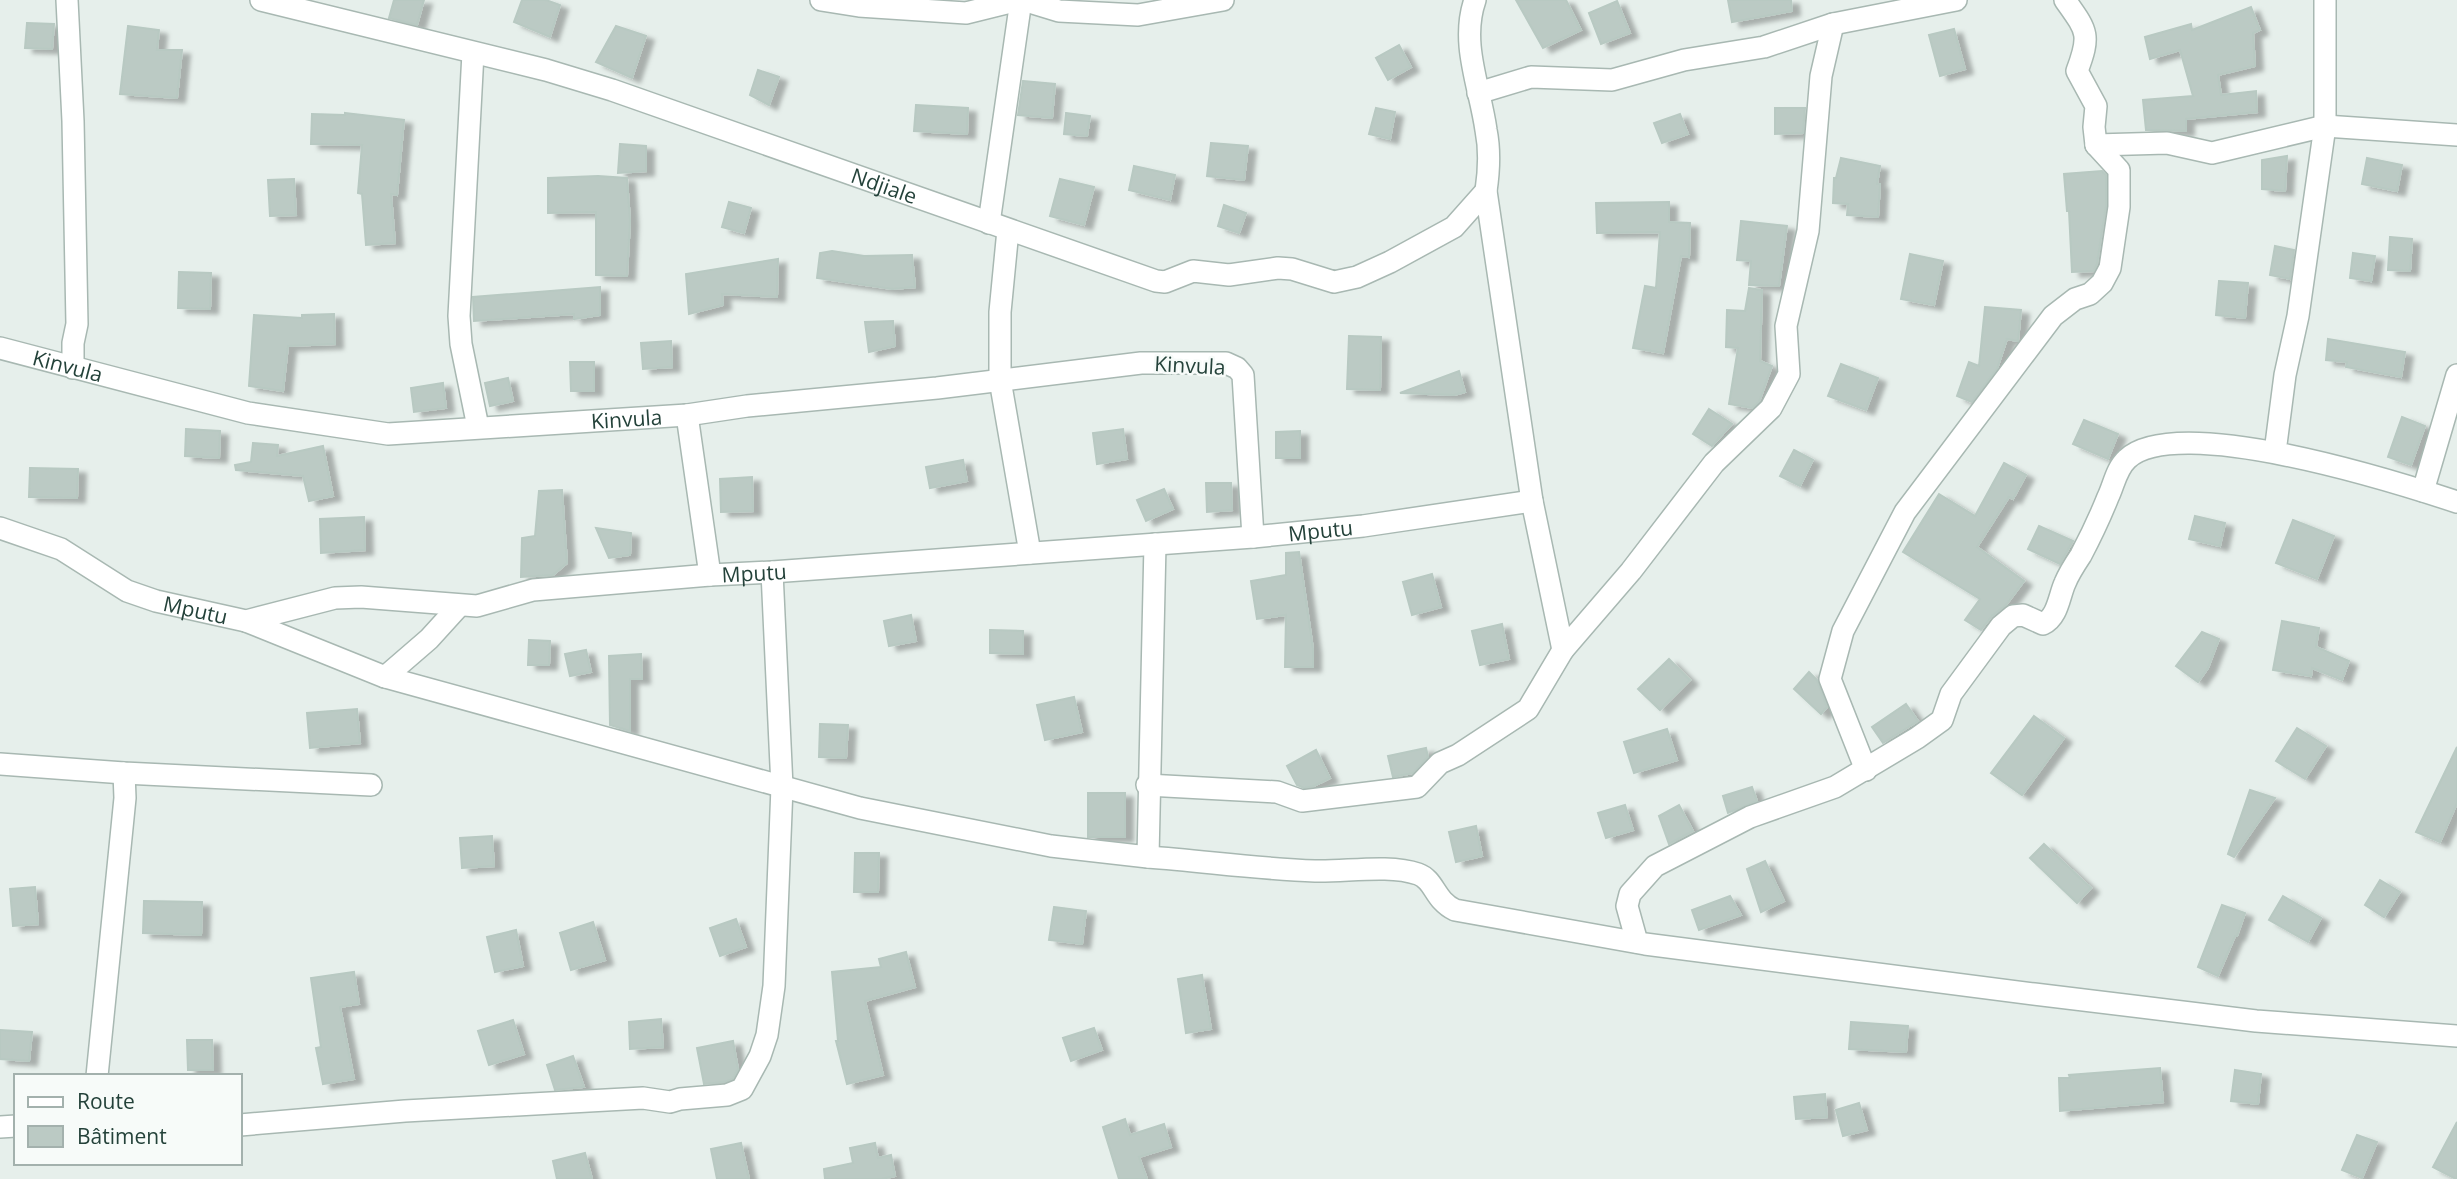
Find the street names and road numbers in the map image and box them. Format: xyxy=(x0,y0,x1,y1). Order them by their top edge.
street label: Ndjiale xyxy=(848,161,921,210)
street label: Kinvula xyxy=(30,343,106,388)
street label: Kinvula xyxy=(1154,349,1226,381)
street label: Kinvula xyxy=(590,403,663,435)
street label: Mputu xyxy=(1287,513,1354,547)
street label: Mputu xyxy=(721,557,788,588)
street label: Mputu xyxy=(161,589,230,631)

